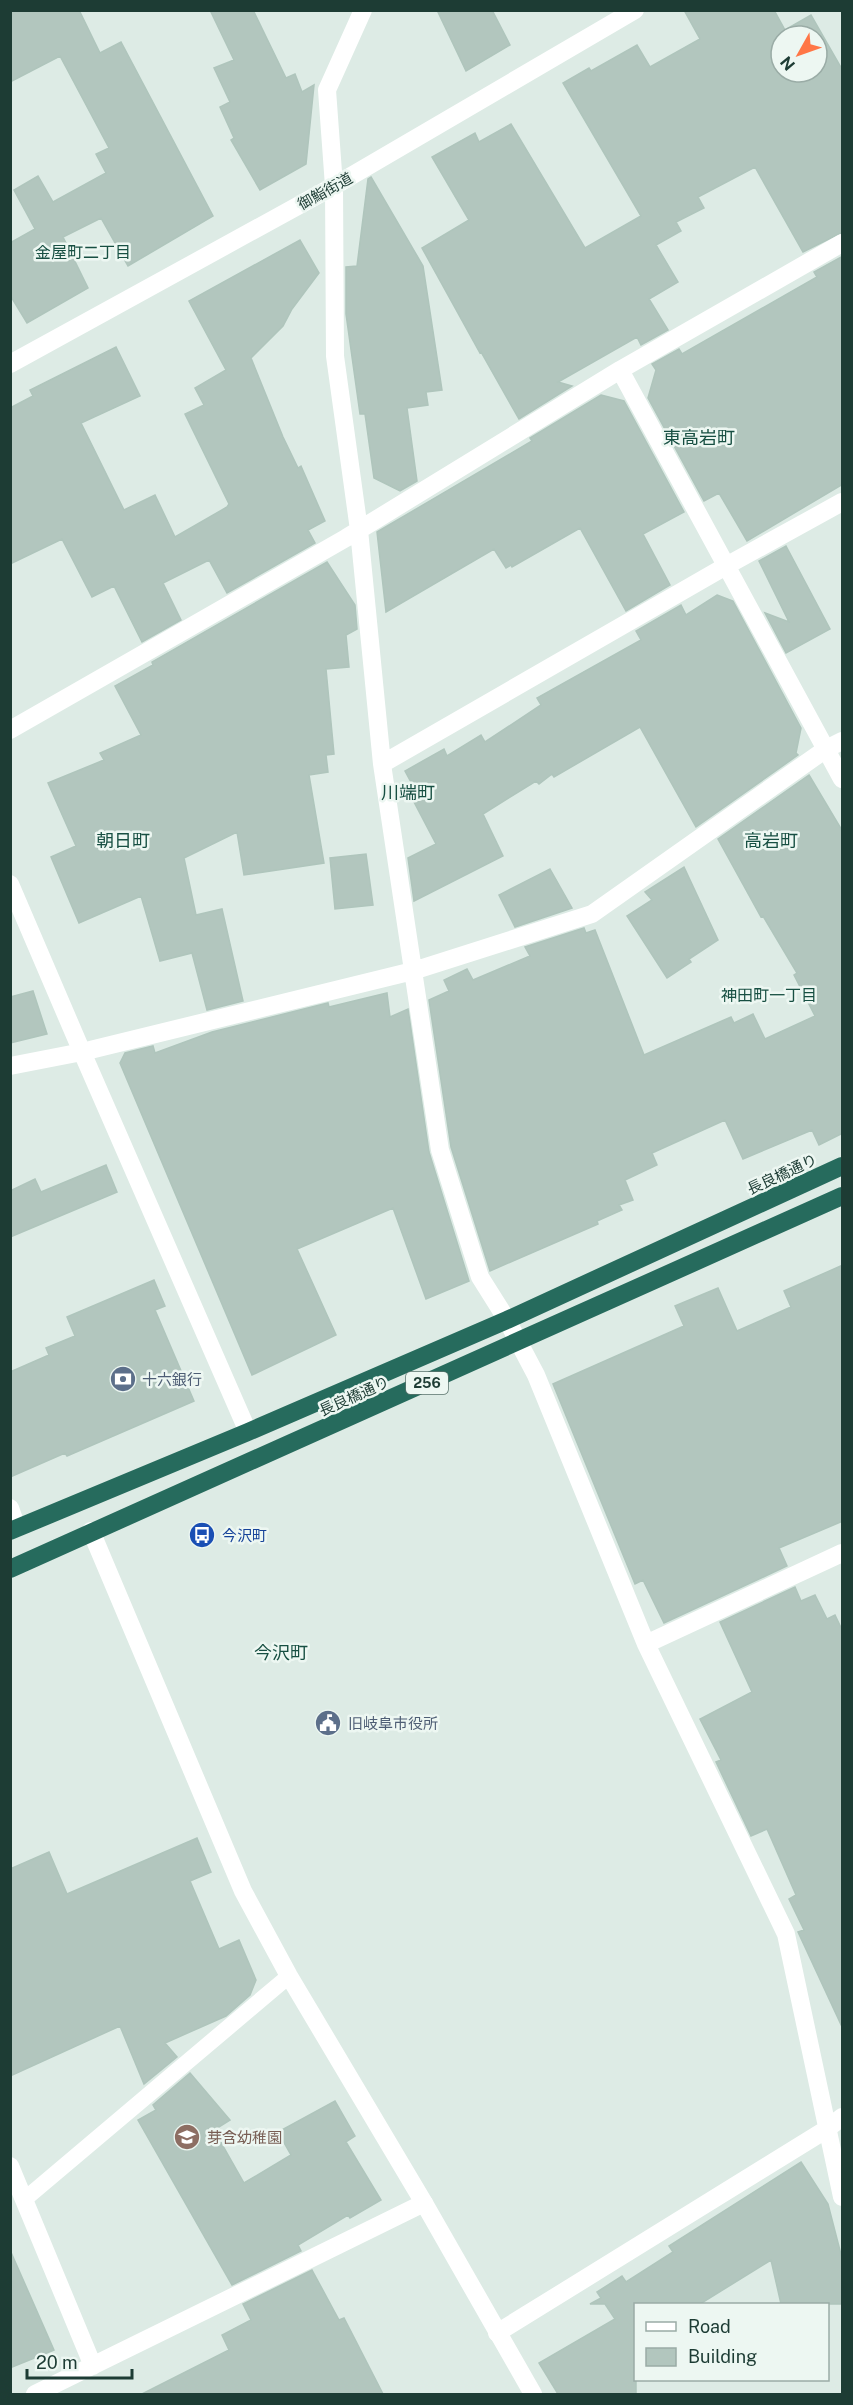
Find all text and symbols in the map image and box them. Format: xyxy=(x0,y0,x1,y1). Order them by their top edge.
north arrow xyxy=(769,24,829,84)
text: N xyxy=(777,52,799,74)
street label: 御鮨街道 xyxy=(295,169,355,213)
district label: 金屋町二丁目 xyxy=(35,243,131,262)
district label: 東高岩町 xyxy=(663,427,735,448)
district label: 川端町 xyxy=(381,782,435,803)
district label: 朝日町 xyxy=(96,830,150,851)
district label: 高岩町 xyxy=(744,830,798,851)
district label: 神田町一丁目 xyxy=(721,986,817,1005)
street label: 長良橋通り xyxy=(744,1150,820,1198)
bank icon: 十六銀行 xyxy=(108,1364,138,1394)
place label: 十六銀行 xyxy=(142,1371,202,1388)
road number: 256 xyxy=(406,1372,448,1394)
street label: 長良橋通り xyxy=(316,1373,392,1419)
bus stop icon: 今沢町 xyxy=(187,1520,217,1550)
place label: 今沢町 xyxy=(222,1527,267,1544)
district label: 今沢町 xyxy=(254,1642,308,1663)
public building icon: 旧岐阜市役所 xyxy=(313,1708,343,1738)
place label: 旧岐阜市役所 xyxy=(348,1715,438,1732)
school or university icon: 芽含幼稚園 xyxy=(172,2122,202,2152)
place label: 芽含幼稚園 xyxy=(207,2129,282,2146)
legend xyxy=(634,2303,829,2381)
text: Road xyxy=(688,2316,731,2337)
scale bar xyxy=(27,2342,132,2380)
text: Building xyxy=(688,2346,757,2367)
text: 20 m xyxy=(36,2352,78,2373)

